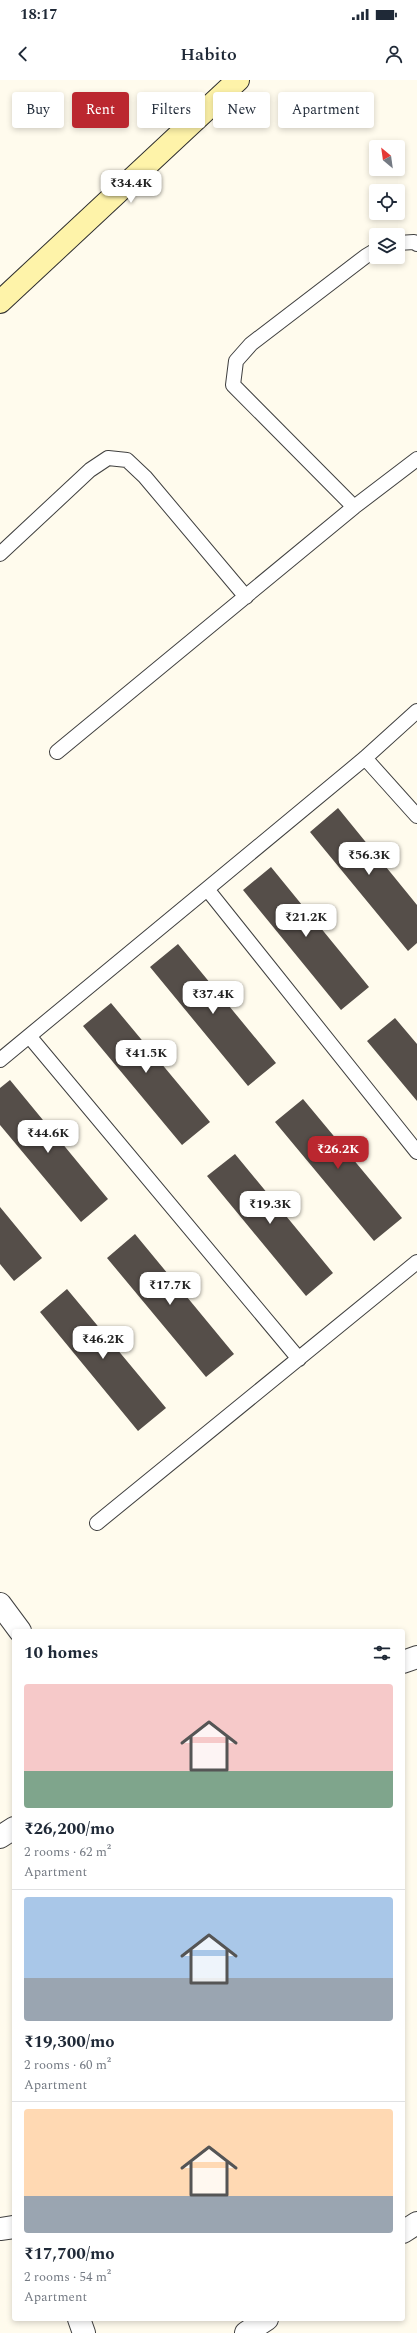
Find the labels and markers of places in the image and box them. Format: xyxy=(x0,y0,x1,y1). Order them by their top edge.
pin: ₹34.4K xyxy=(98,170,164,204)
pin: ₹56.3K xyxy=(336,842,402,876)
pin: ₹21.2K xyxy=(273,904,339,938)
pin: ₹37.4K xyxy=(180,981,246,1015)
pin: ₹41.5K xyxy=(113,1040,179,1074)
pin: ₹44.6K xyxy=(15,1120,81,1154)
pin: ₹26.2K xyxy=(305,1136,371,1170)
pin: ₹19.3K xyxy=(237,1191,303,1225)
pin: ₹17.7K xyxy=(137,1272,203,1306)
pin: ₹46.2K xyxy=(70,1326,136,1360)

